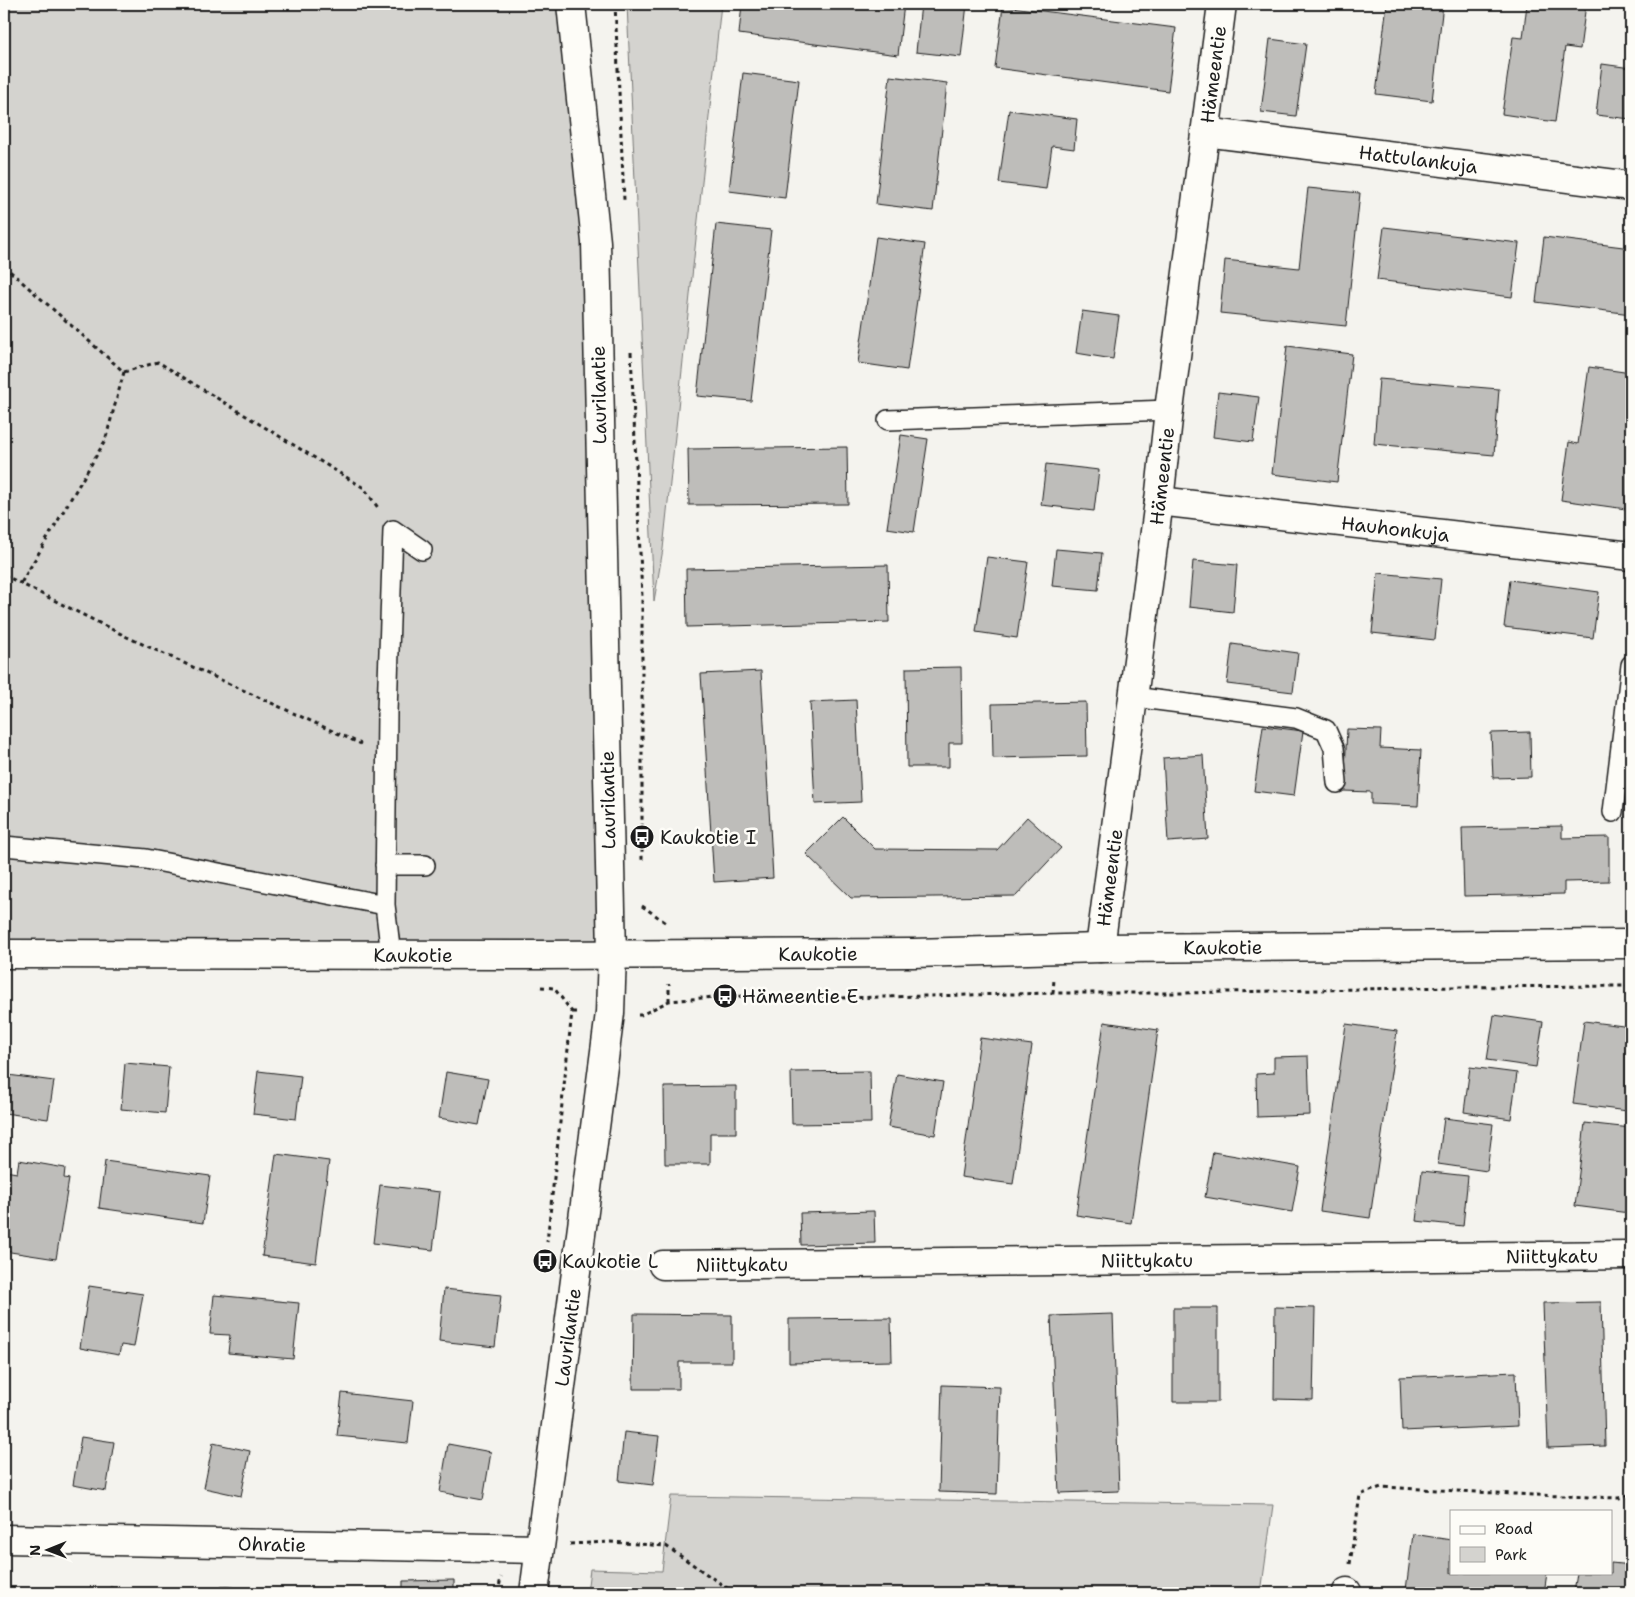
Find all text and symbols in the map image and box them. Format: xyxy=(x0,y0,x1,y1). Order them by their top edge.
street label: Hämeentie xyxy=(1194,24,1232,125)
street label: Hattulankuja xyxy=(1357,139,1479,179)
street label: Laurilantie xyxy=(586,345,612,445)
street label: Hämeentie xyxy=(1143,426,1180,526)
street label: Hauhonkuja xyxy=(1340,510,1451,547)
street label: Laurilantie xyxy=(595,750,621,850)
bus stop icon: Kaukotie I xyxy=(629,824,655,850)
place label: Kaukotie I xyxy=(660,825,756,850)
street label: Hämeentie xyxy=(1090,827,1128,928)
street label: Kaukotie xyxy=(1183,934,1263,960)
street label: Kaukotie xyxy=(778,941,858,966)
street label: Kaukotie xyxy=(373,942,453,967)
bus stop icon: Hämeentie E xyxy=(712,983,738,1009)
place label: Hämeentie E xyxy=(742,984,859,1009)
street label: Niittykatu xyxy=(1506,1243,1598,1269)
street label: Niittykatu xyxy=(1101,1247,1193,1273)
bus stop icon: Kaukotie L xyxy=(532,1248,558,1274)
place label: Kaukotie L xyxy=(562,1249,658,1274)
street label: Niittykatu xyxy=(696,1251,788,1277)
street label: Laurilantie xyxy=(549,1287,586,1388)
legend xyxy=(1450,1510,1612,1574)
text: Road xyxy=(1495,1519,1533,1539)
north arrow xyxy=(22,1524,72,1574)
street label: Ohratie xyxy=(238,1531,306,1557)
text: N xyxy=(26,1545,44,1556)
text: Park xyxy=(1495,1545,1527,1565)

